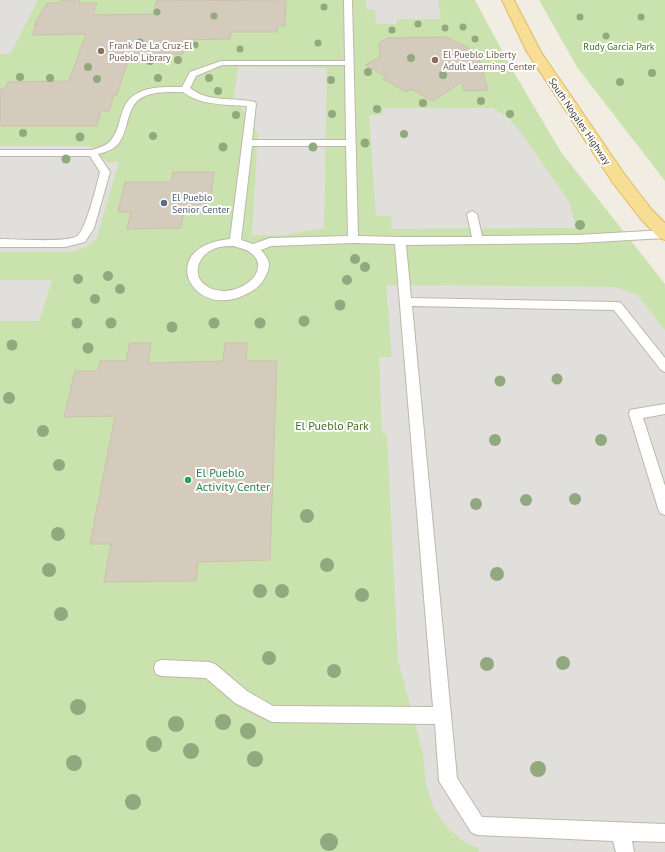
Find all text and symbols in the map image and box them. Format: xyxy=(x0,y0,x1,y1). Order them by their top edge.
place label: Frank De La Cruz-El Pueblo Library xyxy=(109,39,192,64)
park label: Rudy Garcia Park xyxy=(583,40,655,53)
marker: Frank De La Cruz-El Pueblo Library xyxy=(96,46,106,56)
place label: El Pueblo Liberty Adult Learning Center xyxy=(443,48,537,73)
marker: El Pueblo Liberty Adult Learning Center xyxy=(430,55,440,65)
street label: South Nogales Highway xyxy=(546,75,614,168)
place label: El Pueblo Senior Center xyxy=(172,191,230,216)
marker: El Pueblo Senior Center xyxy=(159,198,169,208)
park label: El Pueblo Park xyxy=(295,418,369,433)
place label: El Pueblo Activity Center xyxy=(196,465,270,494)
marker: El Pueblo Activity Center xyxy=(183,475,193,485)

